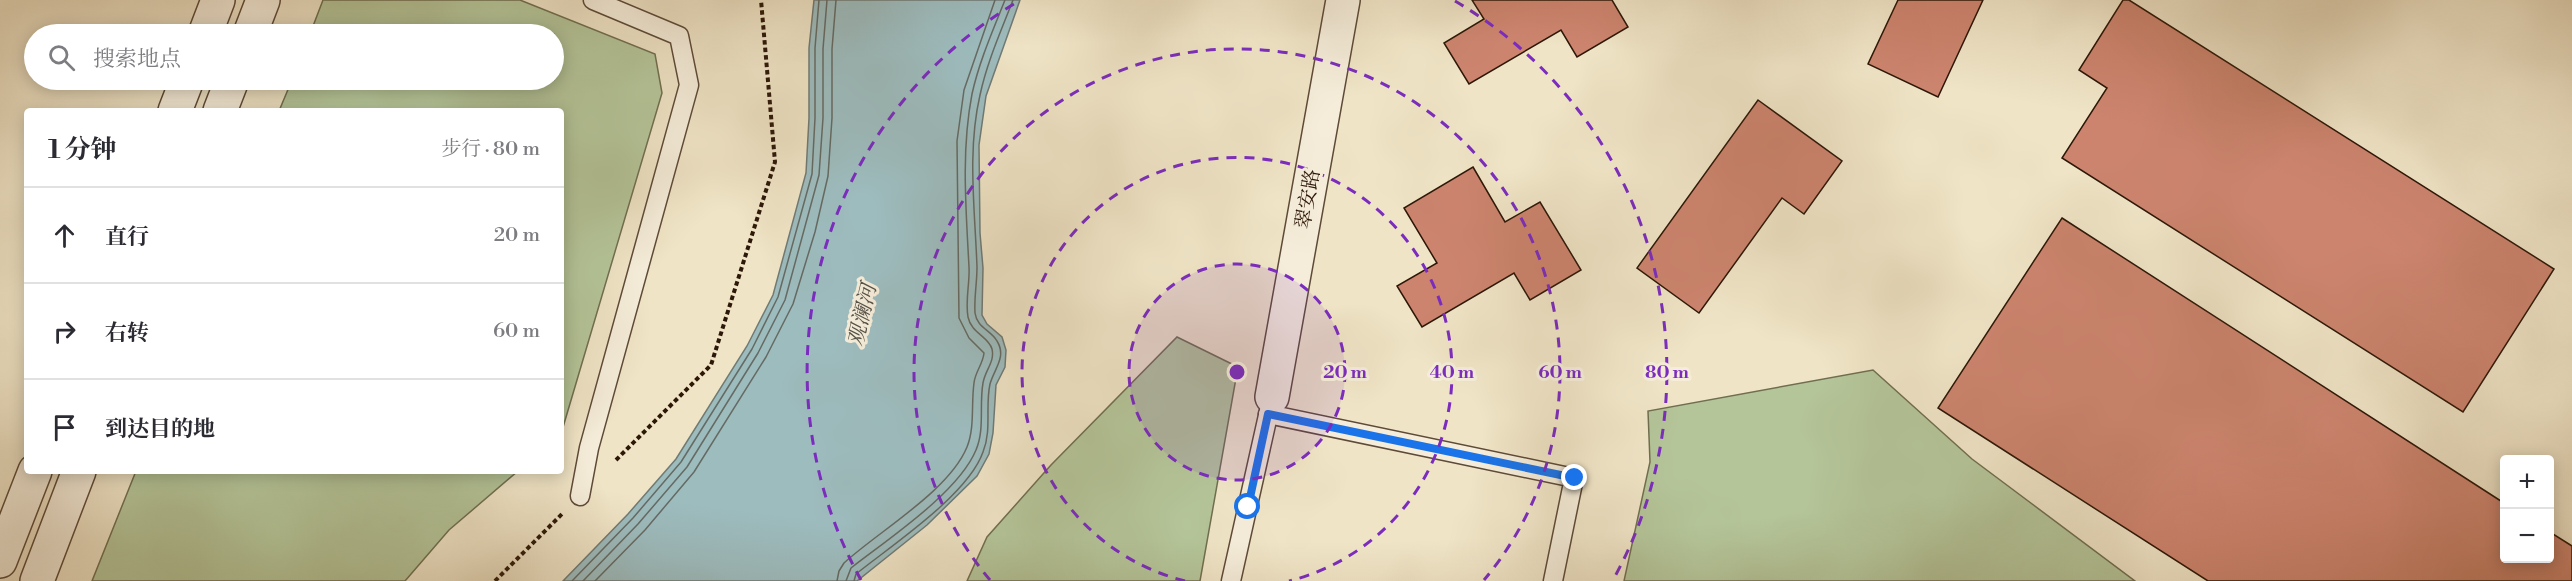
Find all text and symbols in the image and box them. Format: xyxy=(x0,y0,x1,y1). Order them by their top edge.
search box xyxy=(24,24,564,90)
icon: search xyxy=(45,41,78,74)
text: 搜索地点 xyxy=(93,46,181,73)
text: 1 分钟 xyxy=(48,134,117,166)
text: 步行 · 80 m xyxy=(441,137,540,162)
street label: 翠安路 xyxy=(1291,168,1326,231)
icon: ahead xyxy=(48,219,81,252)
text: 20 m xyxy=(494,223,540,248)
text: 直行 xyxy=(105,224,149,251)
water label: 观澜河 xyxy=(843,278,884,349)
icon: right xyxy=(48,315,81,348)
text: 60 m xyxy=(493,319,540,344)
text: 右转 xyxy=(105,320,149,347)
text: 20 m xyxy=(1323,361,1367,384)
text: 40 m xyxy=(1430,361,1475,384)
text: 60 m xyxy=(1538,361,1582,384)
text: 80 m xyxy=(1645,361,1690,384)
centre of rings xyxy=(1227,362,1247,382)
icon: arrive xyxy=(48,411,81,444)
text: 到达目的地 xyxy=(105,416,215,443)
map controls xyxy=(2500,455,2554,563)
button: + xyxy=(2500,455,2554,509)
route end xyxy=(1561,464,1587,490)
route start xyxy=(1234,493,1260,519)
button: − xyxy=(2500,509,2554,563)

